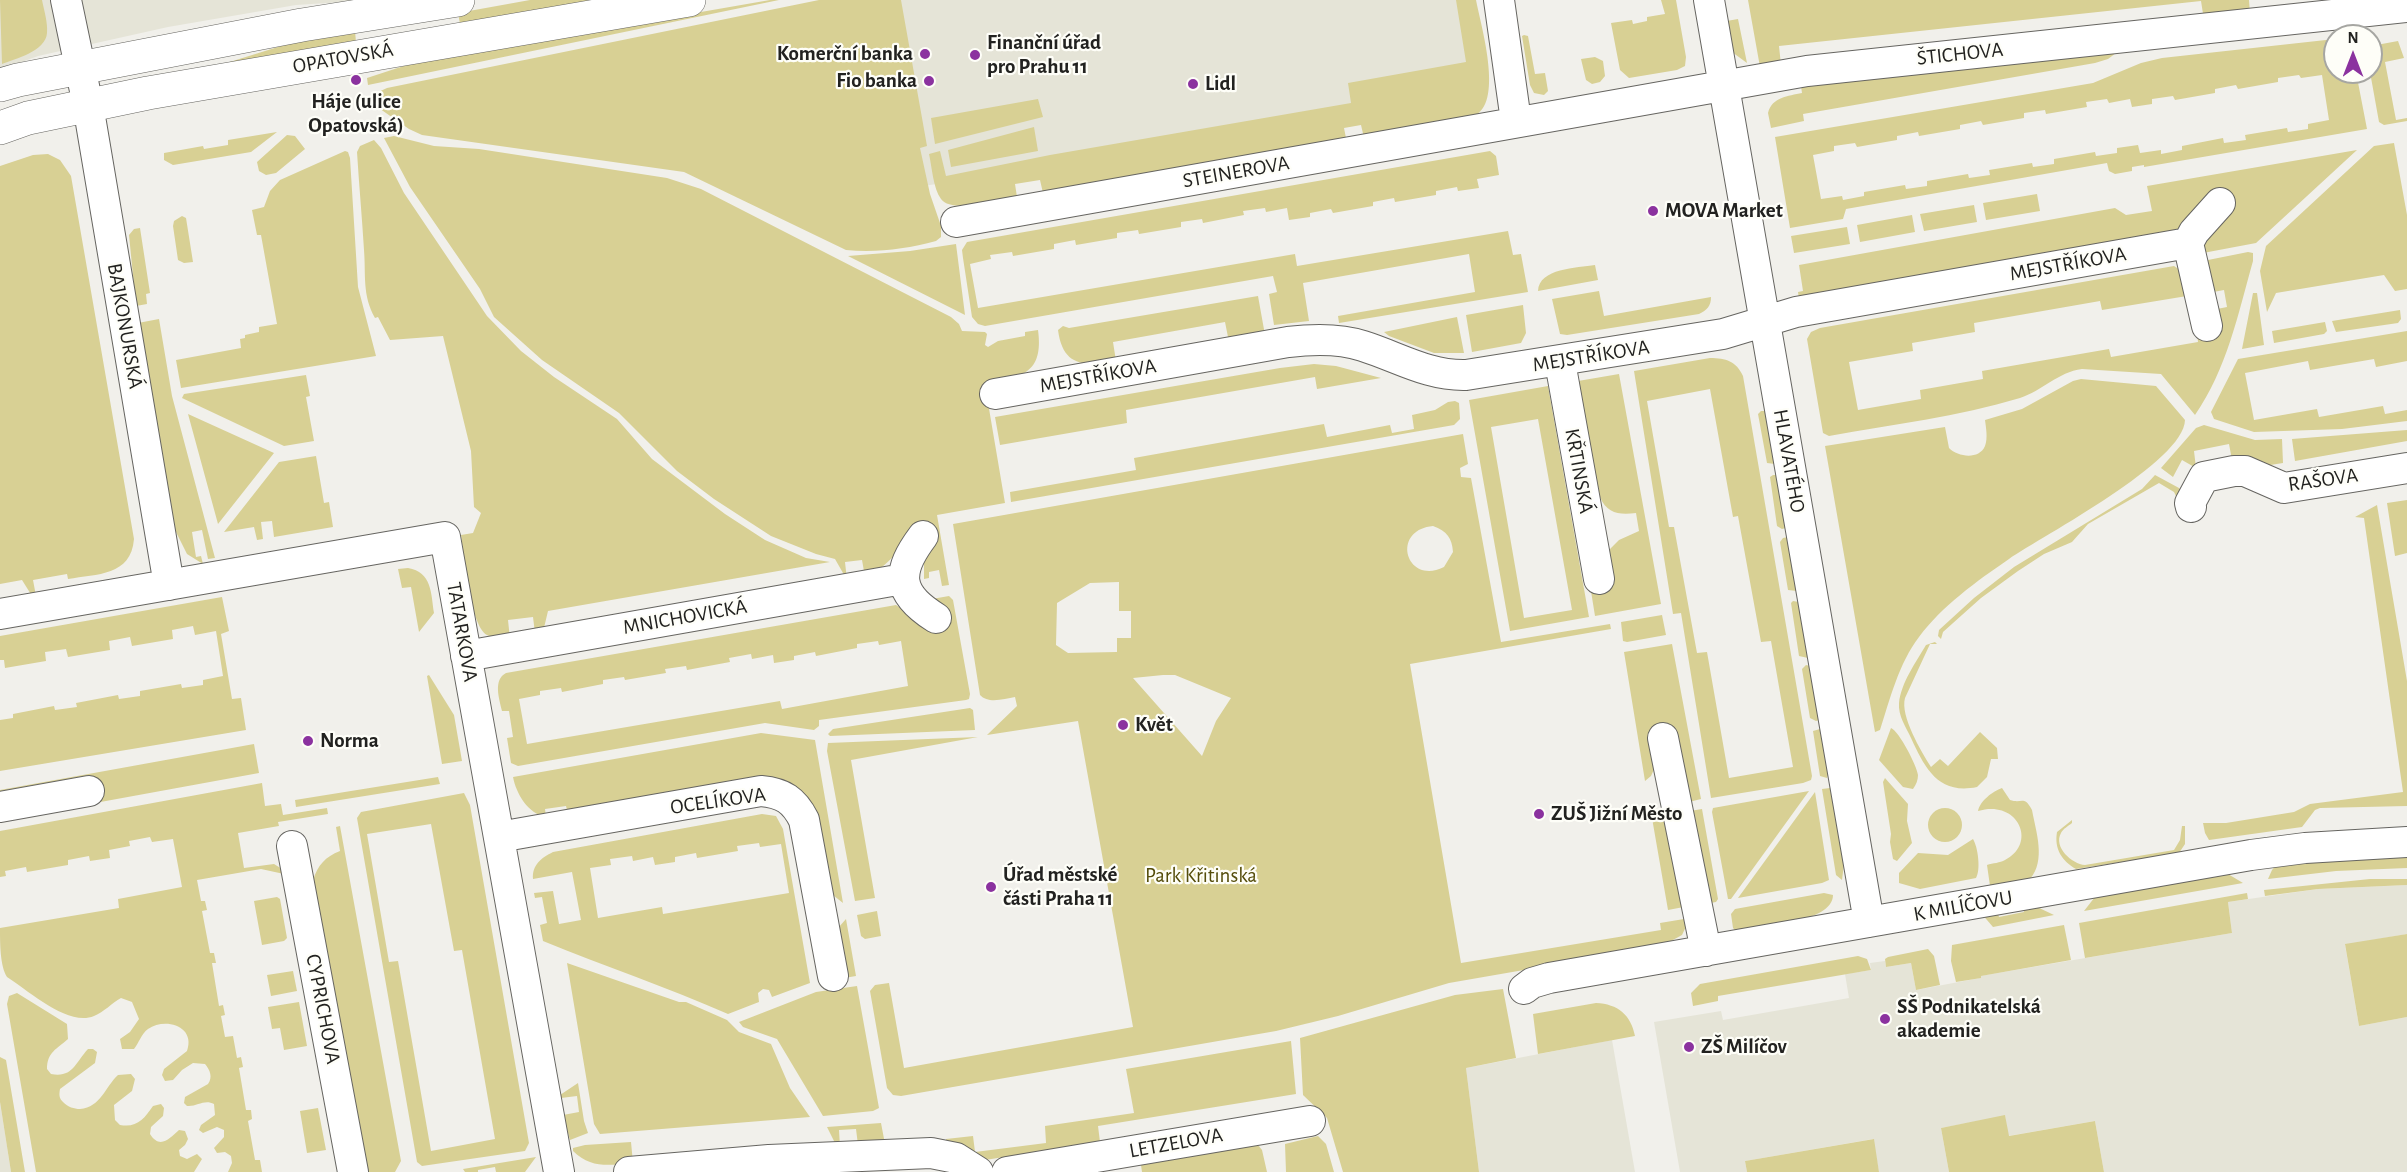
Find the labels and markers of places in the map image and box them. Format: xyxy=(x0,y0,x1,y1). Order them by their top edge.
place label: Finanční úřad pro Prahu 11 xyxy=(987,30,1101,80)
place label: Komerční banka xyxy=(777,41,913,67)
marker: Komerční banka xyxy=(918,47,932,61)
marker: Finanční úřad pro Prahu 11 xyxy=(968,48,982,62)
place label: Fio banka xyxy=(836,68,917,94)
place label: Lidl xyxy=(1205,71,1236,97)
marker: Háje (ulice Opatovská) xyxy=(349,73,363,87)
marker: Fio banka xyxy=(922,74,936,88)
marker: Lidl xyxy=(1186,77,1200,91)
place label: Háje (ulice Opatovská) xyxy=(308,89,404,139)
place label: MOVA Market xyxy=(1665,198,1783,224)
marker: MOVA Market xyxy=(1646,204,1660,218)
place label: Květ xyxy=(1135,712,1173,738)
marker: Květ xyxy=(1116,718,1130,732)
place label: Norma xyxy=(320,728,379,754)
marker: Norma xyxy=(301,734,315,748)
place label: ZUŠ Jižní Město xyxy=(1551,801,1682,827)
marker: ZUŠ Jižní Město xyxy=(1532,807,1546,821)
place label: Úřad městské části Praha 11 xyxy=(1003,862,1118,912)
marker: Úřad městské části Praha 11 xyxy=(984,880,998,894)
place label: SŠ Podnikatelská akademie xyxy=(1897,994,2041,1044)
marker: SŠ Podnikatelská akademie xyxy=(1878,1012,1892,1026)
place label: ZŠ Milíčov xyxy=(1701,1034,1787,1060)
marker: ZŠ Milíčov xyxy=(1682,1040,1696,1054)

